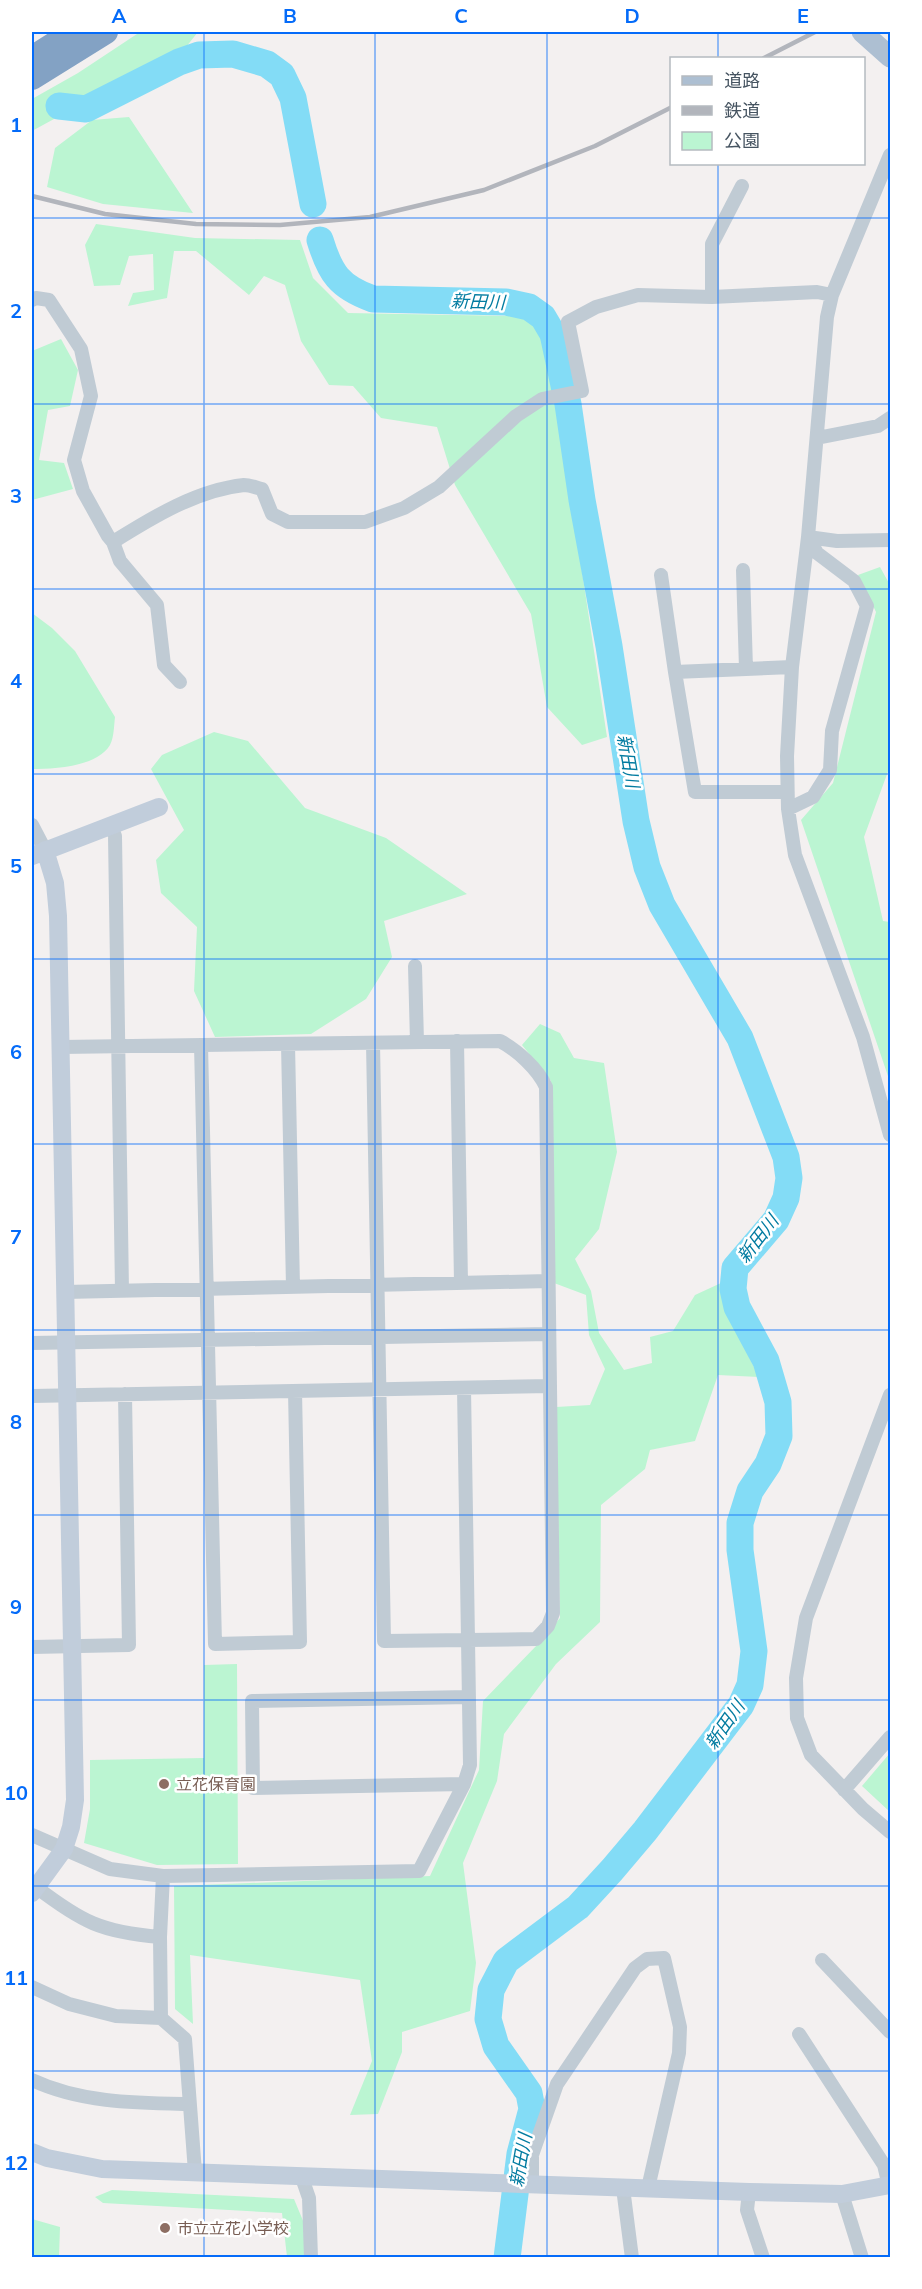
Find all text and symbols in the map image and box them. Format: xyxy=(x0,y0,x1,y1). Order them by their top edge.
text: A xyxy=(112,3,127,28)
text: B xyxy=(283,3,297,28)
text: C xyxy=(454,3,468,28)
text: D xyxy=(624,3,640,28)
text: E xyxy=(797,3,809,28)
legend xyxy=(670,57,865,165)
text: 道路 xyxy=(724,69,760,92)
text: 鉄道 xyxy=(724,99,760,122)
text: 1 xyxy=(10,112,22,137)
text: 公園 xyxy=(724,129,760,152)
water label: 新田川 xyxy=(451,289,507,314)
text: 2 xyxy=(10,298,22,323)
text: 3 xyxy=(10,483,22,508)
text: 4 xyxy=(10,668,22,693)
water label: 新田川 xyxy=(612,732,645,791)
text: 5 xyxy=(10,853,22,878)
text: 6 xyxy=(10,1039,22,1064)
water label: 新田川 xyxy=(732,1209,785,1267)
text: 7 xyxy=(10,1224,22,1249)
text: 8 xyxy=(10,1409,22,1434)
text: 9 xyxy=(10,1594,22,1619)
water label: 新田川 xyxy=(700,1694,751,1753)
place label: 立花保育園 xyxy=(176,1774,256,1794)
marker: 立花保育園 xyxy=(157,1777,171,1791)
text: 10 xyxy=(4,1780,28,1805)
text: 11 xyxy=(4,1965,28,1990)
water label: 新田川 xyxy=(504,2129,537,2188)
text: 12 xyxy=(4,2150,28,2175)
place label: 市立立花小学校 xyxy=(177,2218,289,2238)
marker: 市立立花小学校 xyxy=(158,2221,172,2235)

